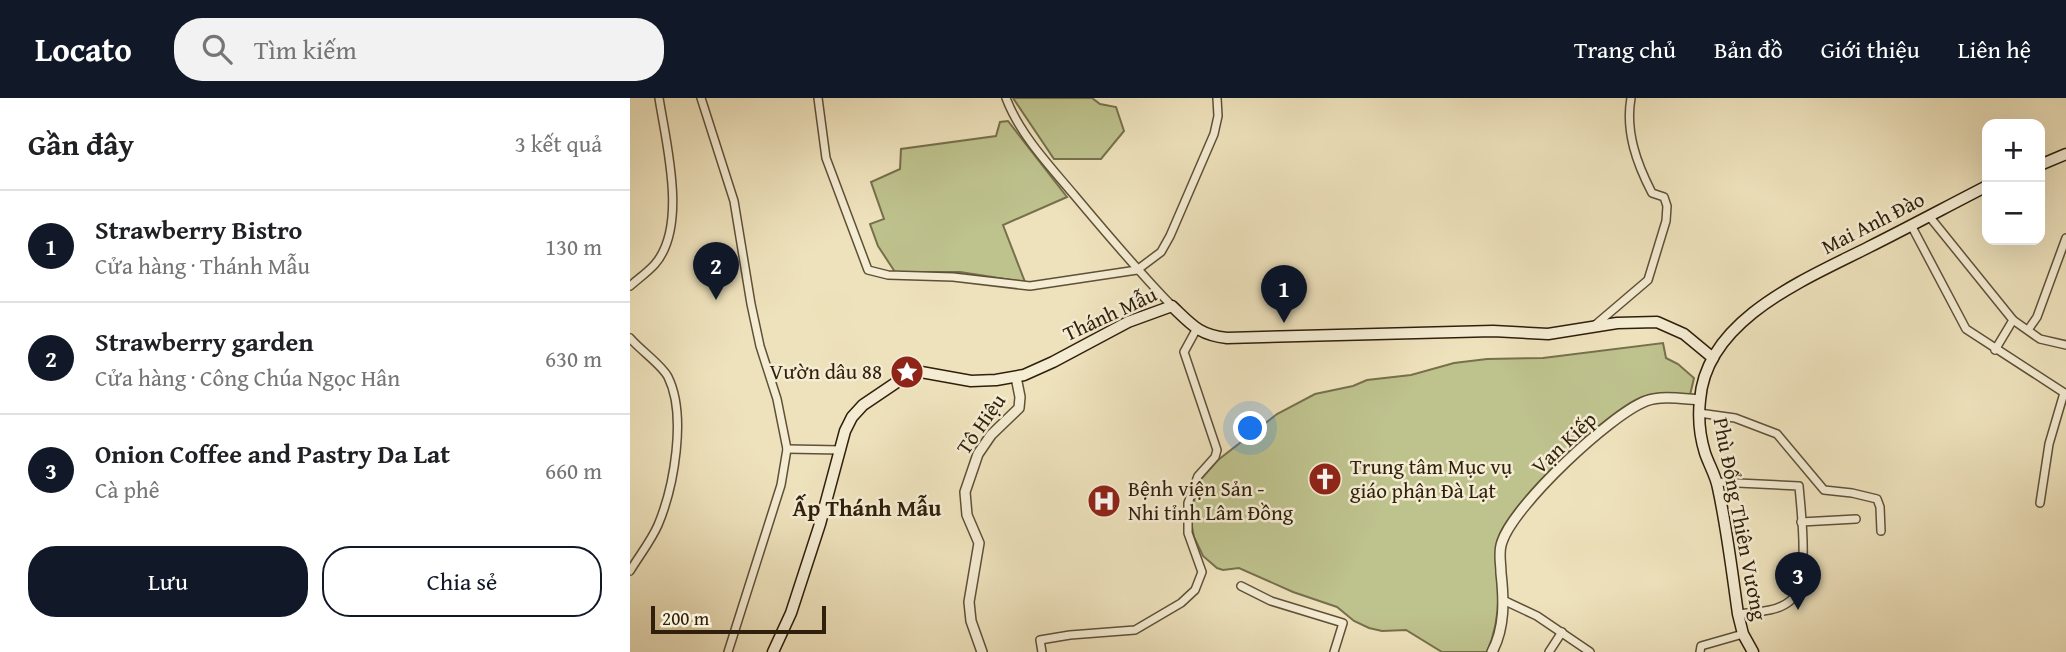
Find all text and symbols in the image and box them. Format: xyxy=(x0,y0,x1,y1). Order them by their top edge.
search box xyxy=(174,18,664,81)
text: Locato xyxy=(35,25,132,73)
icon: search xyxy=(198,30,236,68)
text: Tìm kiếm xyxy=(254,30,357,69)
text: Trang chủ xyxy=(1574,32,1676,67)
text: Bản đồ xyxy=(1714,32,1783,67)
text: Giới thiệu xyxy=(1821,32,1920,67)
text: Liên hệ xyxy=(1958,32,2031,67)
map controls xyxy=(1982,119,2045,245)
button: + xyxy=(1982,119,2045,182)
text: Gần đây xyxy=(28,122,134,166)
text: 3 kết quả xyxy=(515,127,602,160)
button: − xyxy=(1982,182,2045,245)
street label: Mai Anh Đào xyxy=(1816,183,1930,262)
text: Strawberry Bistro xyxy=(95,210,302,249)
text: 1 xyxy=(45,230,57,263)
text: 130 m xyxy=(545,230,602,263)
pin: 2 xyxy=(693,242,739,300)
text: Cửa hàng · Thánh Mẫu xyxy=(95,249,310,282)
pin: 1 xyxy=(1261,265,1307,323)
street label: Thánh Mẫu xyxy=(1058,278,1162,349)
text: Strawberry garden xyxy=(95,322,314,361)
text: 2 xyxy=(45,342,57,375)
text: 630 m xyxy=(545,342,602,375)
place icon: Vườn dâu 88 xyxy=(888,353,926,391)
place label: Vườn dâu 88 xyxy=(770,356,882,387)
text: Cửa hàng · Công Chúa Ngọc Hân xyxy=(95,361,400,394)
street label: Tô Hiệu xyxy=(948,386,1013,461)
street label: Vạn Kiếp xyxy=(1524,404,1603,481)
your location xyxy=(1233,411,1267,445)
street label: Phù Đổng Thiên Vương xyxy=(1706,415,1775,624)
text: Onion Coffee and Pastry Da Lat xyxy=(95,434,450,473)
place label: Trung tâm Mục vụ giáo phận Đà Lạt xyxy=(1350,451,1513,506)
text: 3 xyxy=(45,454,57,487)
text: 660 m xyxy=(545,454,602,487)
church icon: Trung tâm Mục vụ giáo phận Đà Lạt xyxy=(1306,460,1344,498)
text: Cà phê xyxy=(95,473,160,506)
place label: Bệnh viện Sản - Nhi tỉnh Lâm Đồng xyxy=(1128,473,1294,528)
hospital icon: Bệnh viện Sản - Nhi tỉnh Lâm Đồng xyxy=(1085,482,1123,520)
district label: Ấp Thánh Mẫu xyxy=(793,491,942,524)
button: Lưu xyxy=(28,546,308,617)
button: Chia sẻ xyxy=(322,546,602,617)
pin: 3 xyxy=(1775,552,1821,610)
scale bar xyxy=(651,603,826,635)
text: 200 m xyxy=(662,604,709,632)

